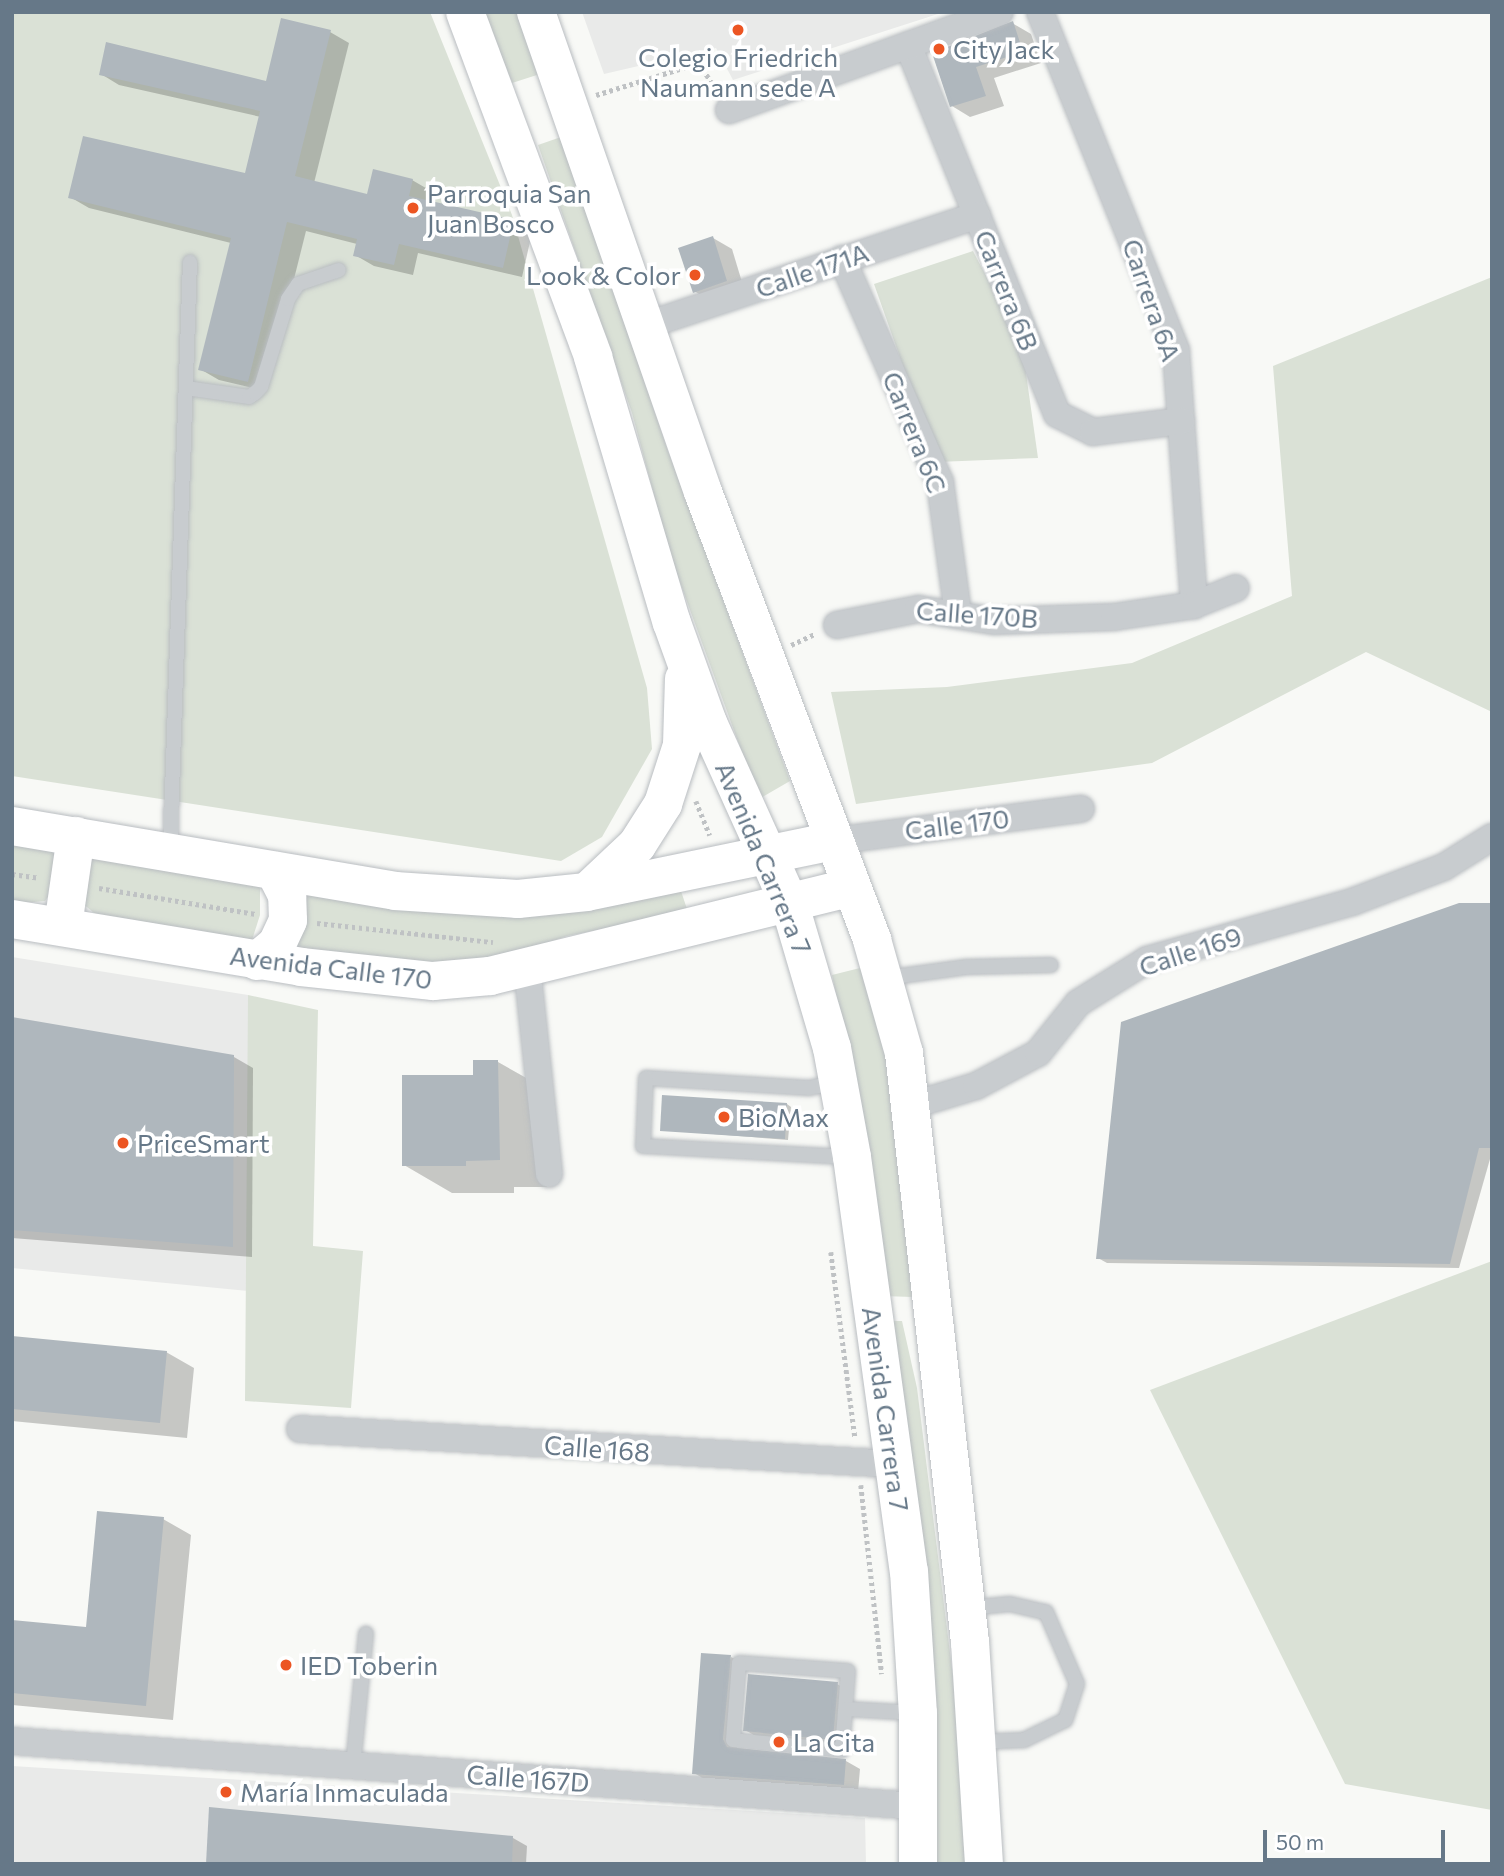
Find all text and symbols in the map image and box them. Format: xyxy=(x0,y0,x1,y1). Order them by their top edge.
marker: Colegio Friedrich Naumann sede A xyxy=(730,22,746,38)
place label: City Jack xyxy=(953,33,1055,65)
place label: Colegio Friedrich Naumann sede A xyxy=(638,41,838,102)
marker: City Jack xyxy=(931,41,947,57)
place label: Parroquia San Juan Bosco xyxy=(427,177,591,238)
marker: Parroquia San Juan Bosco xyxy=(405,200,421,216)
street label: Carrera 6B xyxy=(969,225,1045,355)
street label: Carrera 6A xyxy=(1117,235,1187,365)
street label: Calle 171A xyxy=(752,236,872,304)
place label: Look & Color xyxy=(526,259,681,291)
marker: Look & Color xyxy=(687,267,703,283)
street label: Carrera 6C xyxy=(877,367,953,497)
street label: Calle 170B xyxy=(915,594,1039,634)
street label: Avenida Carrera 7 xyxy=(709,757,819,959)
street label: Calle 170 xyxy=(903,802,1011,846)
street label: Calle 169 xyxy=(1135,920,1245,982)
street label: Avenida Calle 170 xyxy=(228,939,434,995)
place label: BioMax xyxy=(738,1101,829,1133)
marker: BioMax xyxy=(716,1109,732,1125)
place label: PriceSmart xyxy=(137,1127,270,1159)
marker: PriceSmart xyxy=(115,1135,131,1151)
street label: Avenida Carrera 7 xyxy=(856,1305,916,1513)
street label: Calle 168 xyxy=(543,1429,651,1467)
place label: IED Toberin xyxy=(300,1649,438,1681)
marker: IED Toberin xyxy=(278,1657,294,1673)
place label: La Cita xyxy=(793,1726,875,1758)
marker: La Cita xyxy=(771,1734,787,1750)
street label: Calle 167D xyxy=(466,1758,590,1798)
place label: María Inmaculada xyxy=(240,1776,449,1808)
marker: María Inmaculada xyxy=(218,1784,234,1800)
scale bar xyxy=(1266,1816,1448,1860)
text: 50 m xyxy=(1276,1829,1324,1854)

